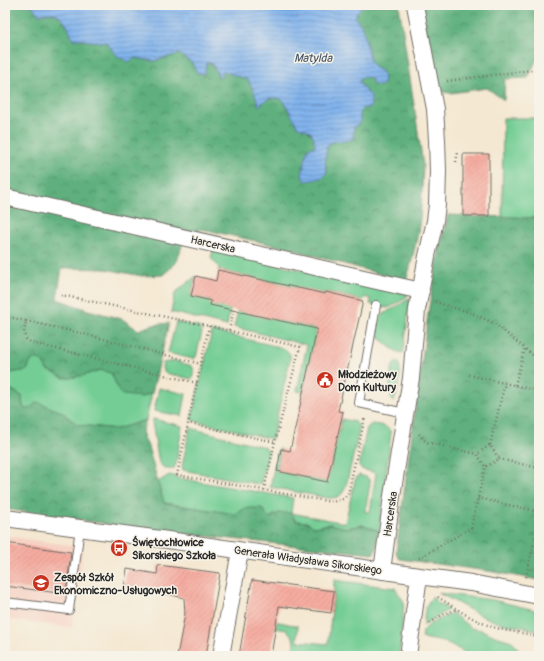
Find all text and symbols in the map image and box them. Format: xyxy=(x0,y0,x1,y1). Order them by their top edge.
water label: Matylda xyxy=(294,51,333,66)
street label: Harcerska xyxy=(189,233,237,256)
place label: Młodzieżowy Dom Kultury xyxy=(338,368,397,394)
public building icon: Młodzieżowy Dom Kultury xyxy=(315,370,335,390)
street label: Harcerska xyxy=(381,491,400,538)
place label: Świętochłowice Sikorskiego Szkoła xyxy=(132,535,216,562)
bus stop icon: Świętochłowice Sikorskiego Szkoła xyxy=(109,538,129,558)
street label: Generała Władysława Sikorskiego xyxy=(233,544,383,577)
place label: Zespół Szkół Ekonomiczno-Usługowych xyxy=(54,571,177,597)
school or university icon: Zespół Szkół Ekonomiczno-Usługowych xyxy=(31,573,51,593)

